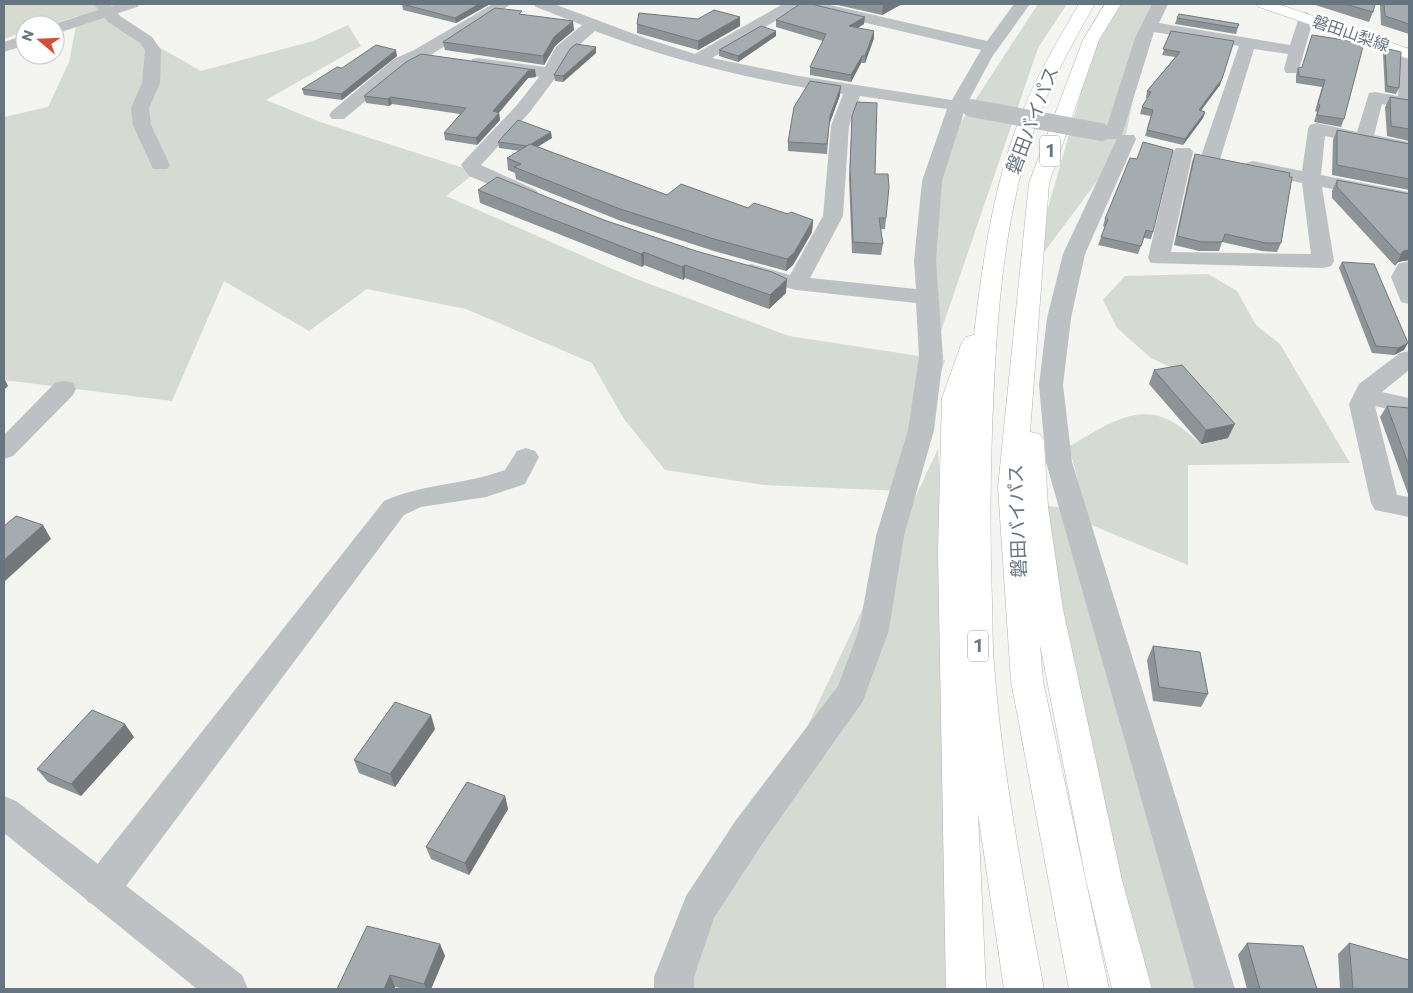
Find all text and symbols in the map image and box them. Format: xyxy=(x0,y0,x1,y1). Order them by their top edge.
street label: 磐田山梨線 xyxy=(1310,11,1392,55)
north arrow xyxy=(15,15,65,65)
text: N xyxy=(17,28,37,43)
street label: 磐田バイパス xyxy=(1000,63,1063,177)
road number: 1 xyxy=(1040,136,1060,166)
street label: 磐田バイパス xyxy=(1003,464,1030,578)
road number: 1 xyxy=(968,630,988,661)

